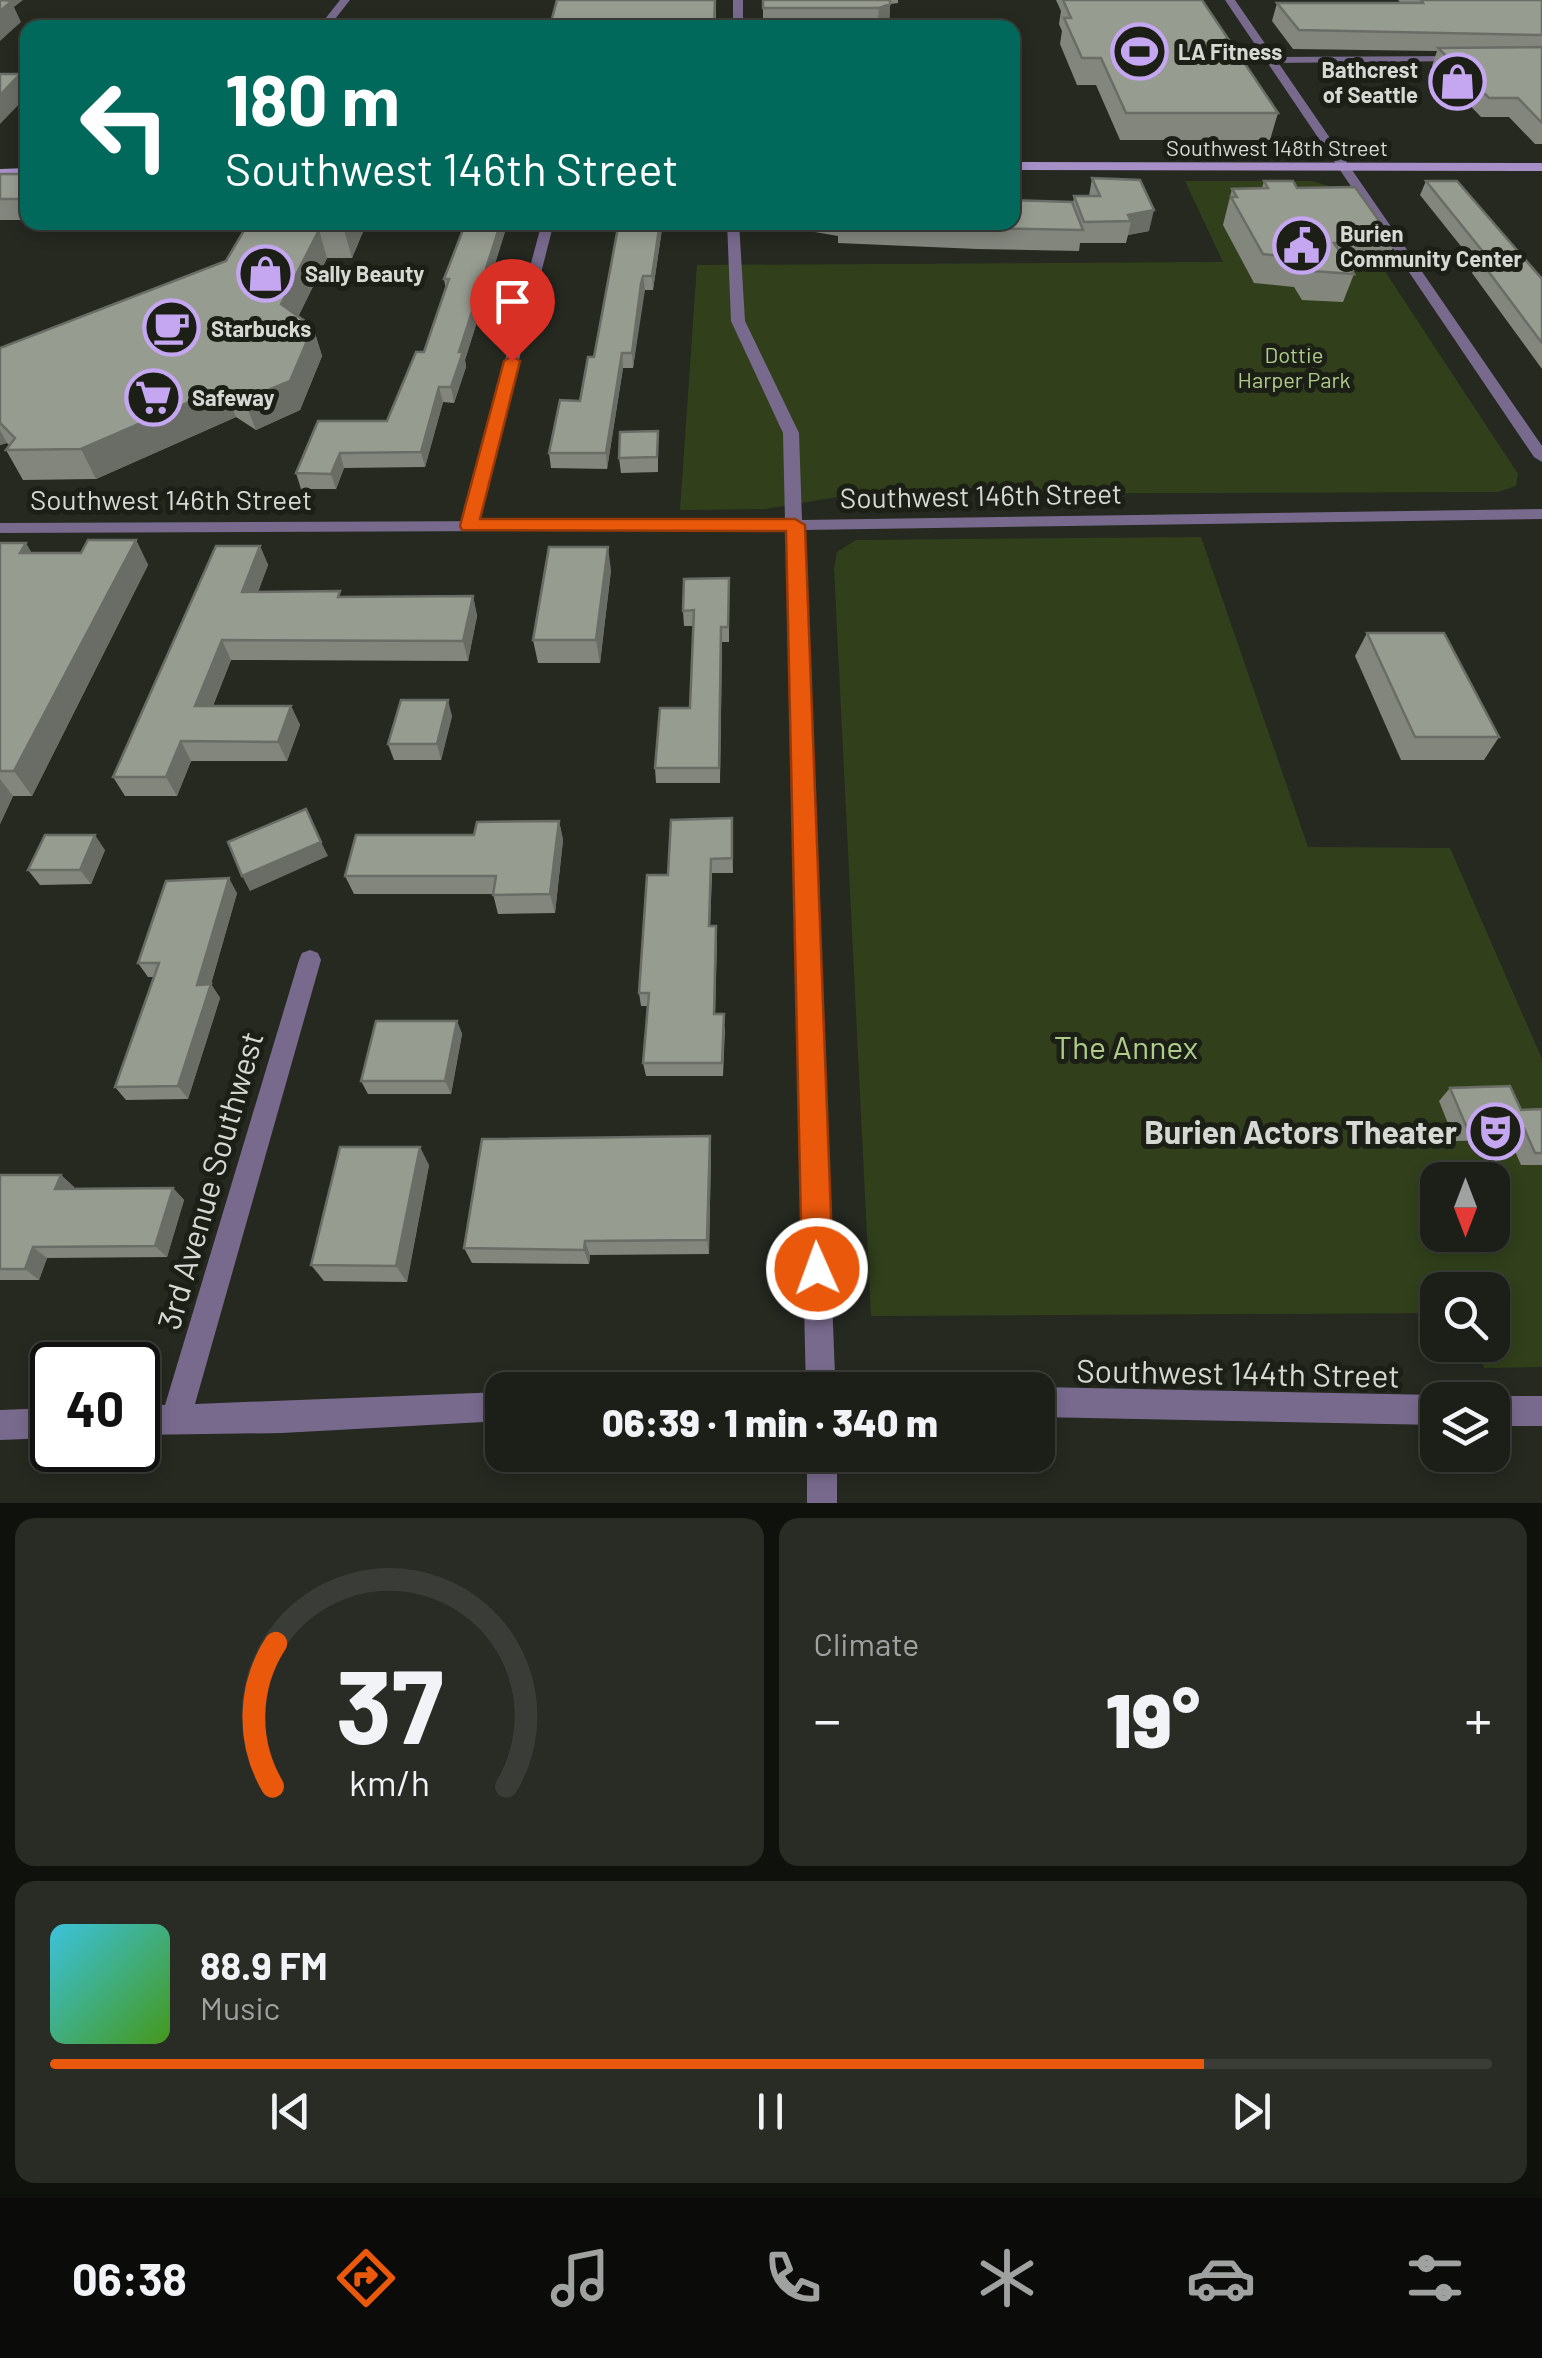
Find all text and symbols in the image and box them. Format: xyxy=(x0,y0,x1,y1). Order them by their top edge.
sports icon: LA Fitness xyxy=(1109,21,1169,81)
place label: LA Fitness xyxy=(1178,38,1282,64)
shop icon: Bathcrest of Seattle xyxy=(1427,52,1487,112)
text: 180 m xyxy=(225,56,400,140)
place label: Bathcrest of Seattle xyxy=(1322,56,1418,107)
icon: left xyxy=(60,60,190,190)
street label: Southwest 148th Street xyxy=(1166,134,1388,160)
text: Southwest 146th Street xyxy=(225,141,679,195)
public building icon: Burien Community Center xyxy=(1271,216,1331,276)
place label: Burien Community Center xyxy=(1340,220,1522,271)
shop icon: Sally Beauty xyxy=(236,243,296,303)
pin xyxy=(470,259,555,362)
place label: Sally Beauty xyxy=(305,260,424,286)
icon: arrive xyxy=(485,274,540,329)
cafe icon: Starbucks xyxy=(142,298,202,358)
place label: Starbucks xyxy=(211,315,311,341)
park label: Dottie Harper Park xyxy=(1238,341,1351,392)
supermarket icon: Safeway xyxy=(123,367,183,427)
place label: Safeway xyxy=(192,384,275,410)
street label: Southwest 146th Street xyxy=(840,476,1122,514)
street label: Southwest 146th Street xyxy=(30,482,312,516)
street label: 3rd Avenue Southwest xyxy=(148,1027,270,1333)
park label: The Annex xyxy=(1054,1027,1198,1065)
theatre icon: Burien Actors Theater xyxy=(1466,1101,1526,1161)
place label: Burien Actors Theater xyxy=(1144,1112,1457,1150)
north arrow xyxy=(1420,1162,1510,1252)
map controls xyxy=(1420,1162,1510,1472)
position arrow xyxy=(765,1217,869,1321)
button: search xyxy=(1420,1272,1510,1362)
speed limit sign: 40 xyxy=(30,1342,160,1472)
street label: Southwest 144th Street xyxy=(1076,1350,1400,1394)
button: layers xyxy=(1420,1382,1510,1472)
text: 06:39 · 1 min · 340 m xyxy=(602,1399,938,1445)
text: Climate xyxy=(814,1624,919,1662)
text: 37 xyxy=(335,1640,443,1765)
text: 19° xyxy=(1105,1673,1200,1763)
text: − xyxy=(814,1685,841,1751)
text: + xyxy=(1464,1685,1492,1751)
text: km/h xyxy=(349,1760,430,1803)
text: 88.9 FM xyxy=(200,1942,328,1988)
text: Music xyxy=(200,1988,280,2026)
icon: previous xyxy=(263,2084,318,2139)
icon: pause xyxy=(743,2084,798,2139)
icon: next xyxy=(1224,2084,1279,2139)
icon: directions xyxy=(331,2243,401,2313)
icon: music xyxy=(545,2243,615,2313)
icon: phone xyxy=(758,2243,828,2313)
icon: climate xyxy=(972,2243,1042,2313)
icon: car xyxy=(1186,2243,1256,2313)
icon: filters xyxy=(1400,2243,1470,2313)
text: 06:38 xyxy=(72,2251,187,2305)

